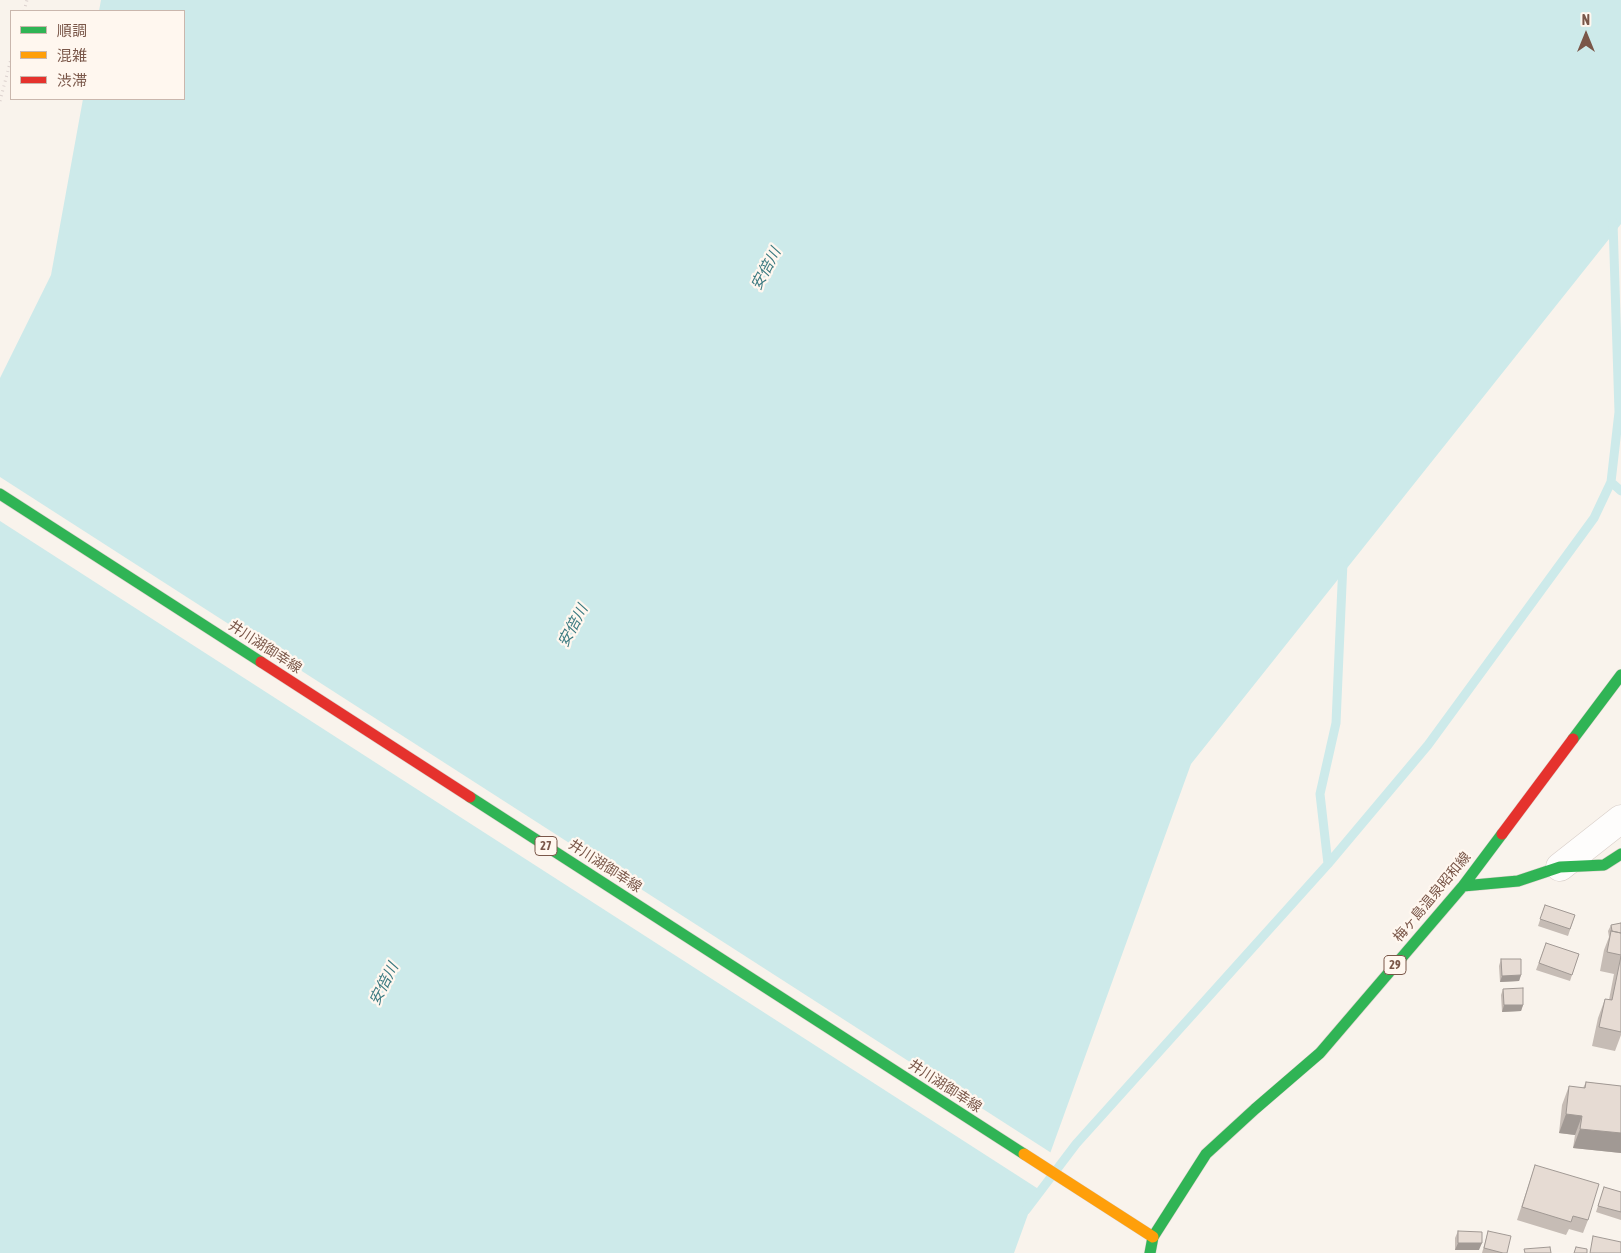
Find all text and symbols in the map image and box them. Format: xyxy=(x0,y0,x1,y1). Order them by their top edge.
legend xyxy=(10,10,185,100)
north arrow xyxy=(1561,10,1611,60)
text: N xyxy=(1582,12,1590,28)
text: 順調 xyxy=(57,22,87,39)
text: 混雑 xyxy=(57,47,87,64)
text: 渋滞 xyxy=(57,72,87,89)
water label: 安倍川 xyxy=(747,245,785,293)
water label: 安倍川 xyxy=(554,602,592,650)
street label: 井川湖御幸線 xyxy=(225,617,305,677)
road number: 27 xyxy=(535,836,557,856)
street label: 井川湖御幸線 xyxy=(565,836,645,896)
street label: 梅ヶ島温泉昭和線 xyxy=(1390,849,1474,945)
road number: 29 xyxy=(1384,956,1406,974)
water label: 安倍川 xyxy=(366,960,402,1008)
street label: 井川湖御幸線 xyxy=(905,1056,985,1116)

